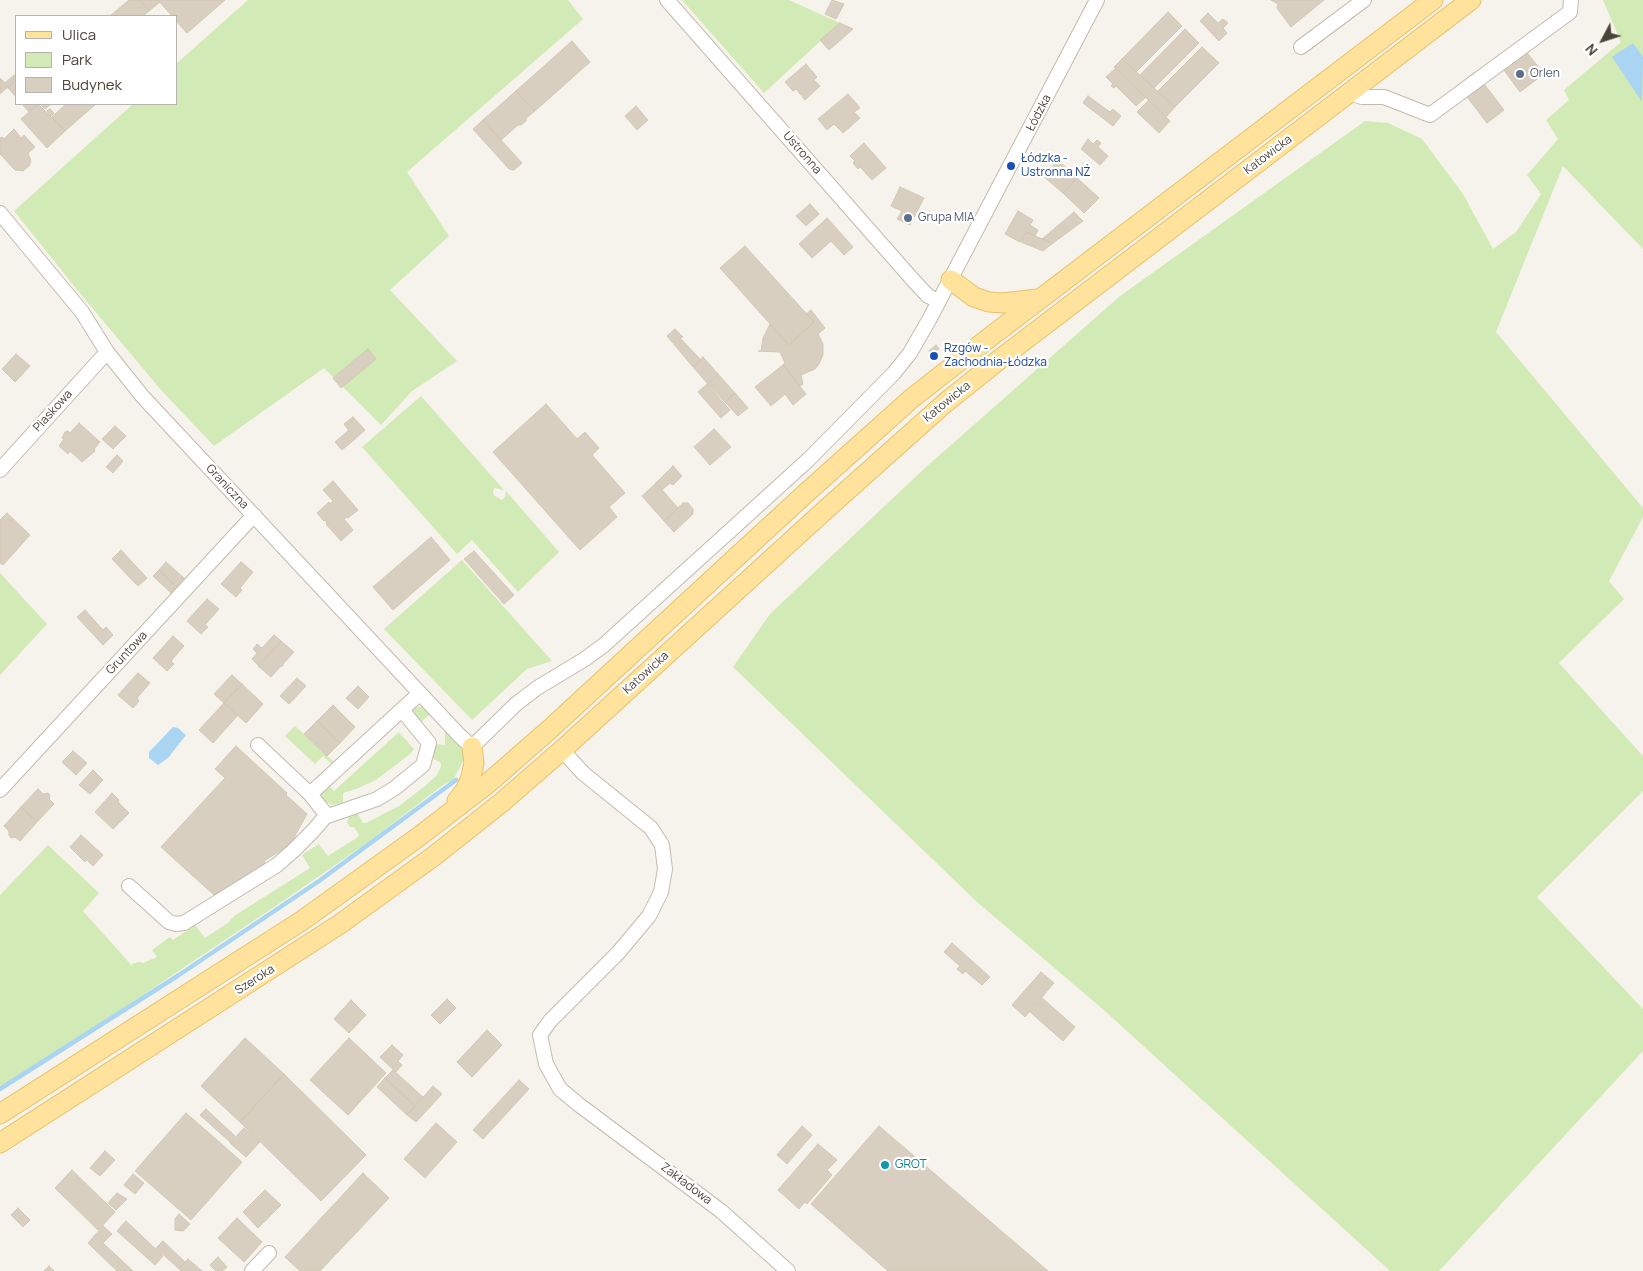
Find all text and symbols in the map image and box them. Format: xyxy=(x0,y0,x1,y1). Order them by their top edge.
legend xyxy=(15,15,178,105)
north arrow xyxy=(1578,15,1628,65)
text: Ulica xyxy=(62,24,96,45)
text: N xyxy=(1581,40,1602,60)
text: Park xyxy=(62,49,92,70)
place label: Orlen xyxy=(1530,67,1560,81)
marker: Orlen xyxy=(1514,68,1526,80)
text: Budynek xyxy=(62,74,122,95)
street label: Łódzka xyxy=(1024,92,1054,134)
street label: Ustronna xyxy=(780,129,824,177)
street label: Katowicka xyxy=(1241,132,1295,178)
place label: Łódzka - Ustronna NŻ xyxy=(1021,152,1091,180)
marker: Łódzka - Ustronna NŻ xyxy=(1005,160,1017,172)
place label: Grupa MIA xyxy=(918,211,975,225)
marker: Grupa MIA xyxy=(902,212,914,224)
place label: Rzgów - Zachodnia-Łódzka xyxy=(944,342,1047,370)
marker: Rzgów - Zachodnia-Łódzka xyxy=(928,350,940,362)
street label: Katowicka xyxy=(921,379,973,425)
street label: Piaskowa xyxy=(31,387,75,435)
street label: Graniczna xyxy=(203,462,251,512)
street label: Gruntowa xyxy=(103,628,151,678)
street label: Katowicka xyxy=(620,649,672,697)
street label: Szeroka xyxy=(233,962,277,998)
place label: GROT xyxy=(895,1158,927,1172)
marker: GROT xyxy=(879,1159,891,1171)
street label: Zakładowa xyxy=(658,1160,714,1208)

